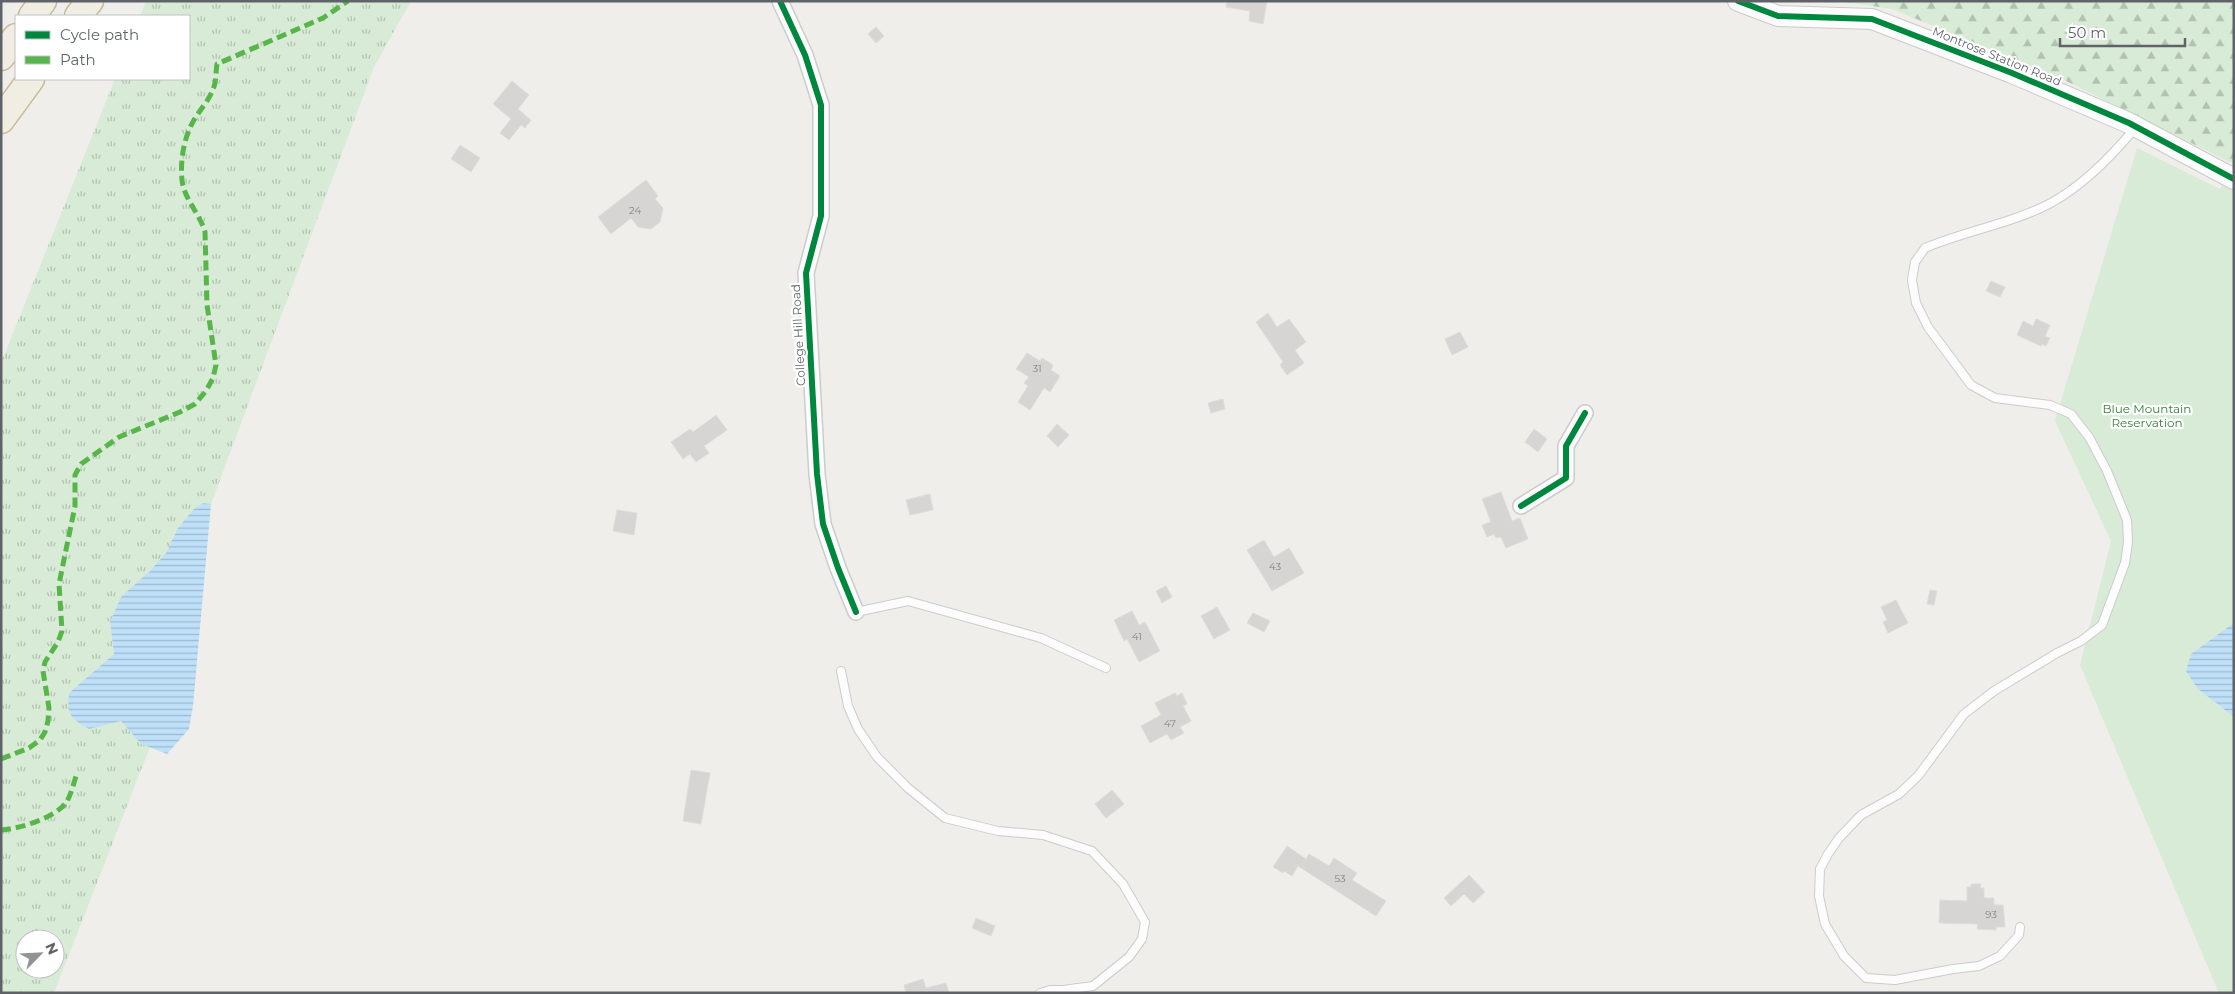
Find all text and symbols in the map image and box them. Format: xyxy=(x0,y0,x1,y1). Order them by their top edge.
legend xyxy=(15,15,190,80)
scale bar xyxy=(2060,15,2185,47)
street label: Montrose Station Road xyxy=(1930,23,2064,89)
text: 50 m xyxy=(2068,23,2106,42)
text: Cycle path xyxy=(60,25,139,44)
text: Path xyxy=(60,50,96,69)
house number: 24 xyxy=(629,204,641,217)
street label: College Hill Road xyxy=(788,284,808,386)
house number: 31 xyxy=(1032,362,1042,375)
park label: Blue Mountain Reservation xyxy=(2103,401,2191,430)
house number: 43 xyxy=(1269,560,1281,573)
house number: 41 xyxy=(1132,630,1142,643)
house number: 47 xyxy=(1164,717,1176,730)
house number: 53 xyxy=(1334,872,1346,885)
house number: 93 xyxy=(1985,908,1997,921)
north arrow xyxy=(15,929,65,979)
text: N xyxy=(41,940,62,958)

